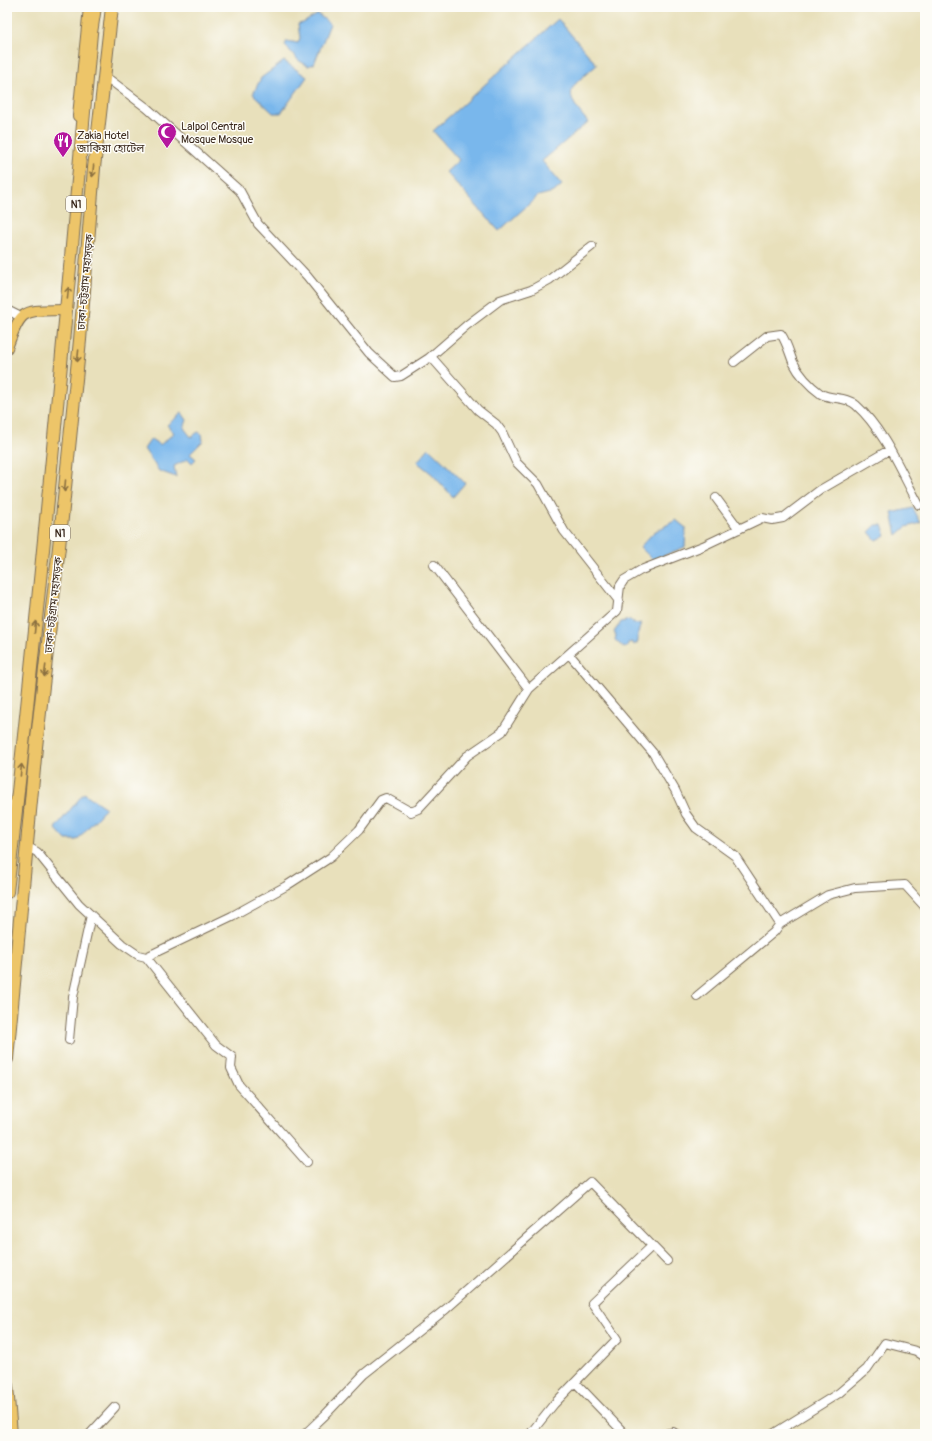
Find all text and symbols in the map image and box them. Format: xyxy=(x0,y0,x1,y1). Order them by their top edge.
place label: Lalpol Central Mosque Mosque xyxy=(181,120,254,146)
mosque icon: Lalpol Central Mosque Mosque xyxy=(156,121,178,149)
place label: Zakia Hotel জাকিয়া হোটেল xyxy=(76,129,145,155)
restaurant icon: Zakia Hotel জাকিয়া হোটেল xyxy=(52,130,74,158)
one-way arrow xyxy=(90,164,97,177)
road number: N1 xyxy=(66,196,86,212)
street label: ঢাকা-চট্টগ্রাম মহাসড়ক xyxy=(75,233,96,332)
one-way arrow xyxy=(64,287,72,300)
one-way arrow xyxy=(74,349,82,362)
one-way arrow xyxy=(61,479,68,492)
road number: N1 xyxy=(50,525,70,541)
street label: ঢাকা-চট্টগ্রাম মহাসড়ক xyxy=(42,556,65,655)
one-way arrow xyxy=(31,621,39,634)
one-way arrow xyxy=(41,664,49,677)
one-way arrow xyxy=(17,764,24,777)

